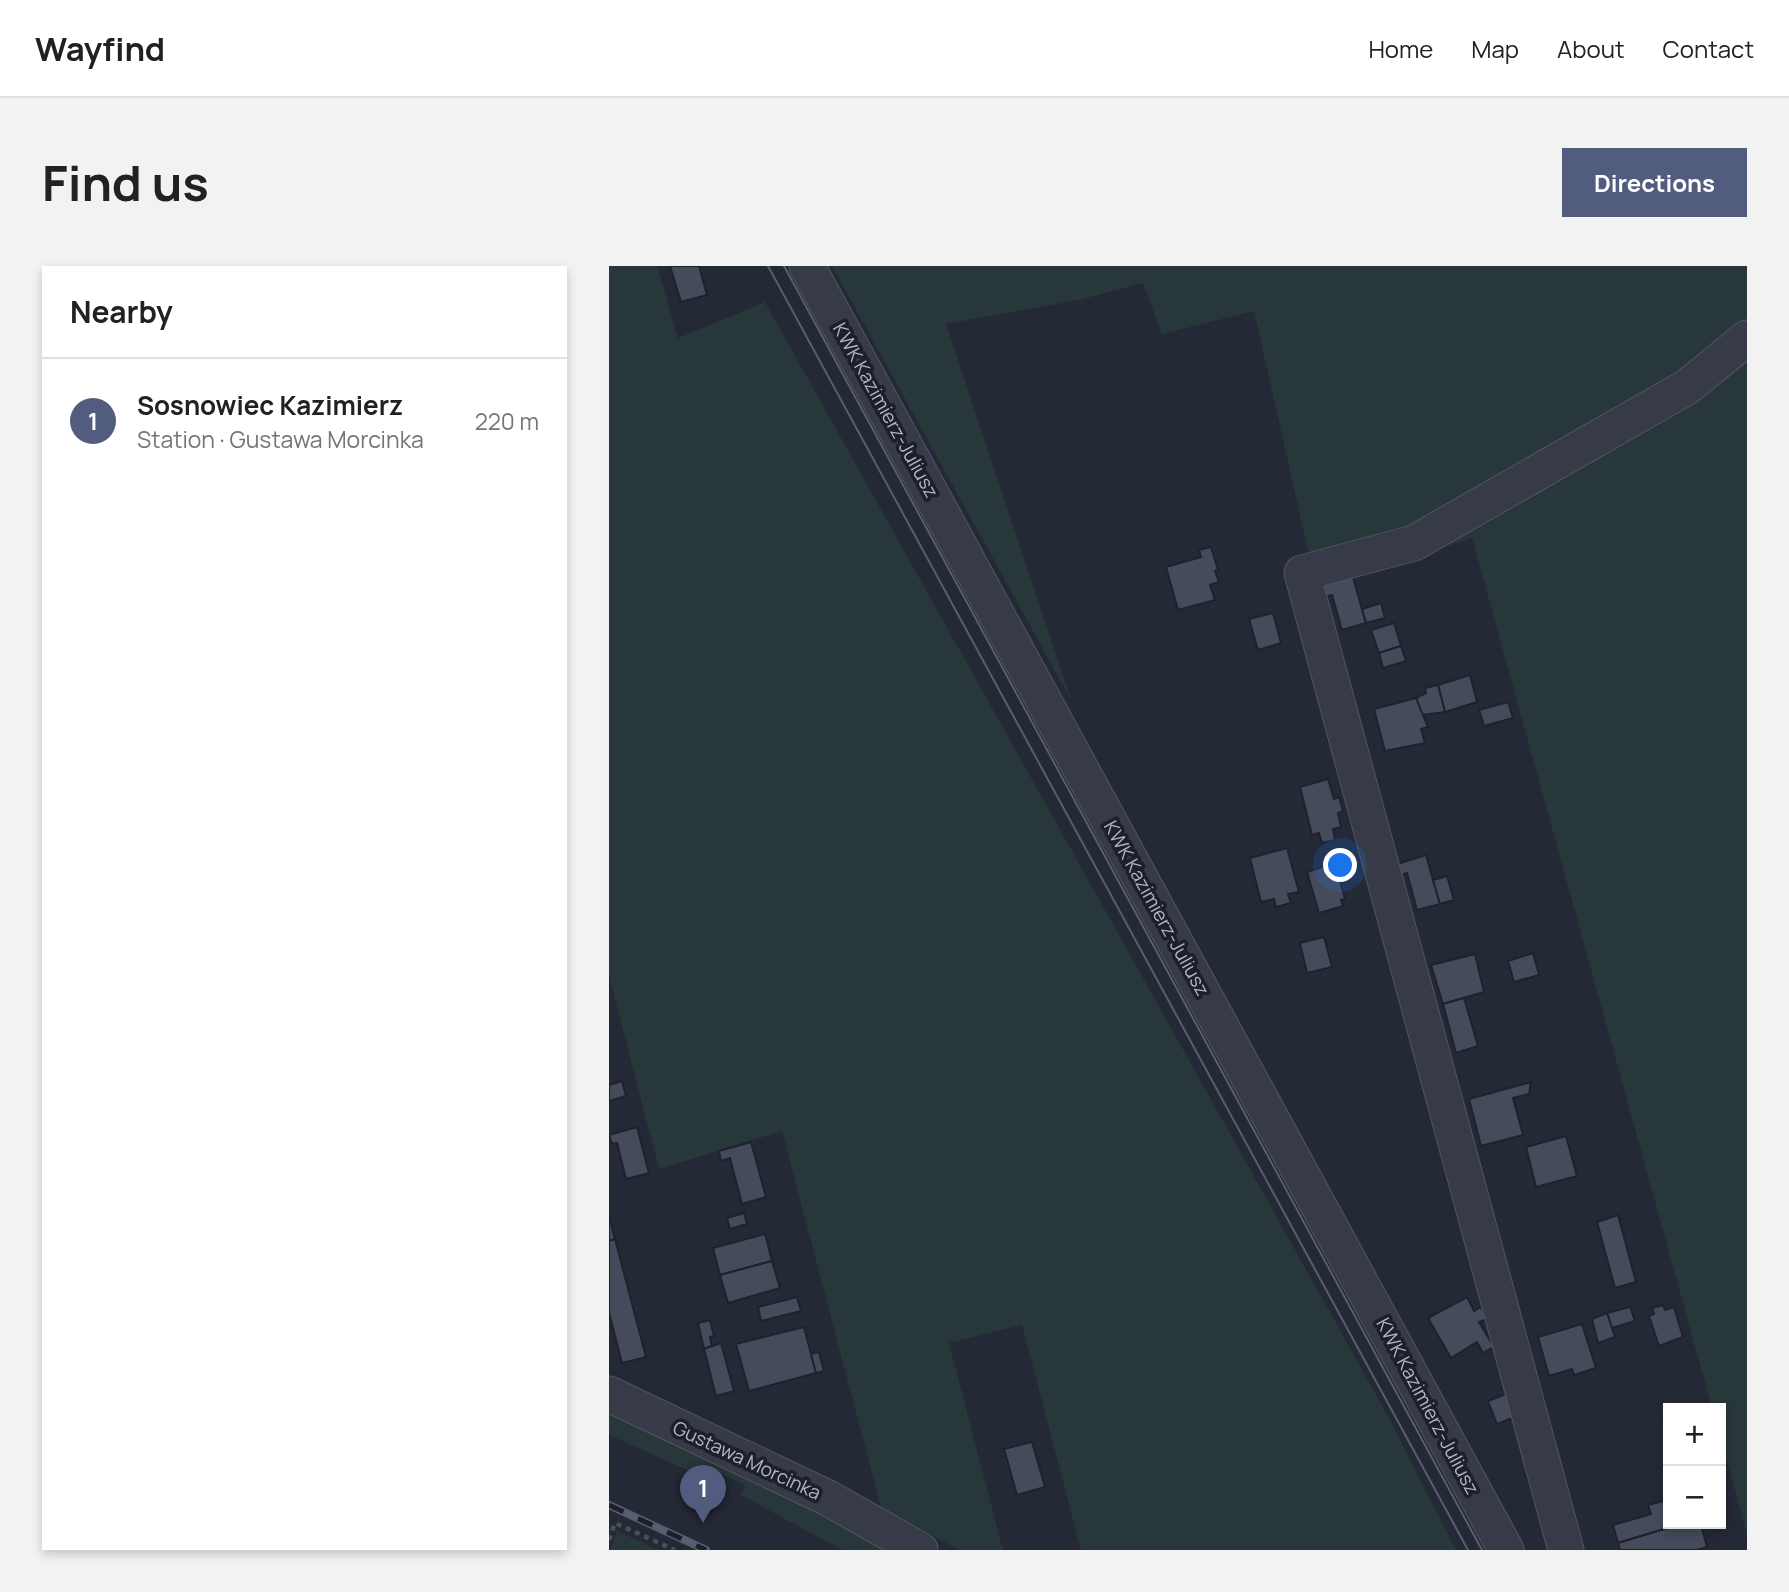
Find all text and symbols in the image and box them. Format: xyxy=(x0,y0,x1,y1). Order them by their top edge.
text: Wayfind xyxy=(35,26,165,71)
text: Home xyxy=(1368,32,1433,65)
text: Map xyxy=(1471,32,1519,65)
text: About xyxy=(1557,32,1625,65)
text: Contact xyxy=(1663,32,1754,65)
button: Directions xyxy=(1562,148,1747,217)
text: Find us xyxy=(42,149,209,216)
text: Nearby xyxy=(70,291,173,332)
street label: KWK Kazimierz-Juliusz xyxy=(827,318,945,502)
text: Sosnowiec Kazimierz xyxy=(137,387,403,423)
text: 1 xyxy=(88,405,98,437)
text: 220 m xyxy=(475,405,539,437)
text: Station · Gustawa Morcinka xyxy=(137,423,424,455)
street label: KWK Kazimierz-Juliusz xyxy=(1098,816,1216,1000)
your location xyxy=(1323,848,1357,882)
street label: KWK Kazimierz-Juliusz xyxy=(1370,1313,1486,1499)
map controls xyxy=(1663,1403,1726,1529)
button: + xyxy=(1663,1403,1726,1466)
street label: Gustawa Morcinka xyxy=(669,1414,825,1506)
pin: 1 xyxy=(680,1465,726,1523)
button: − xyxy=(1663,1466,1726,1529)

